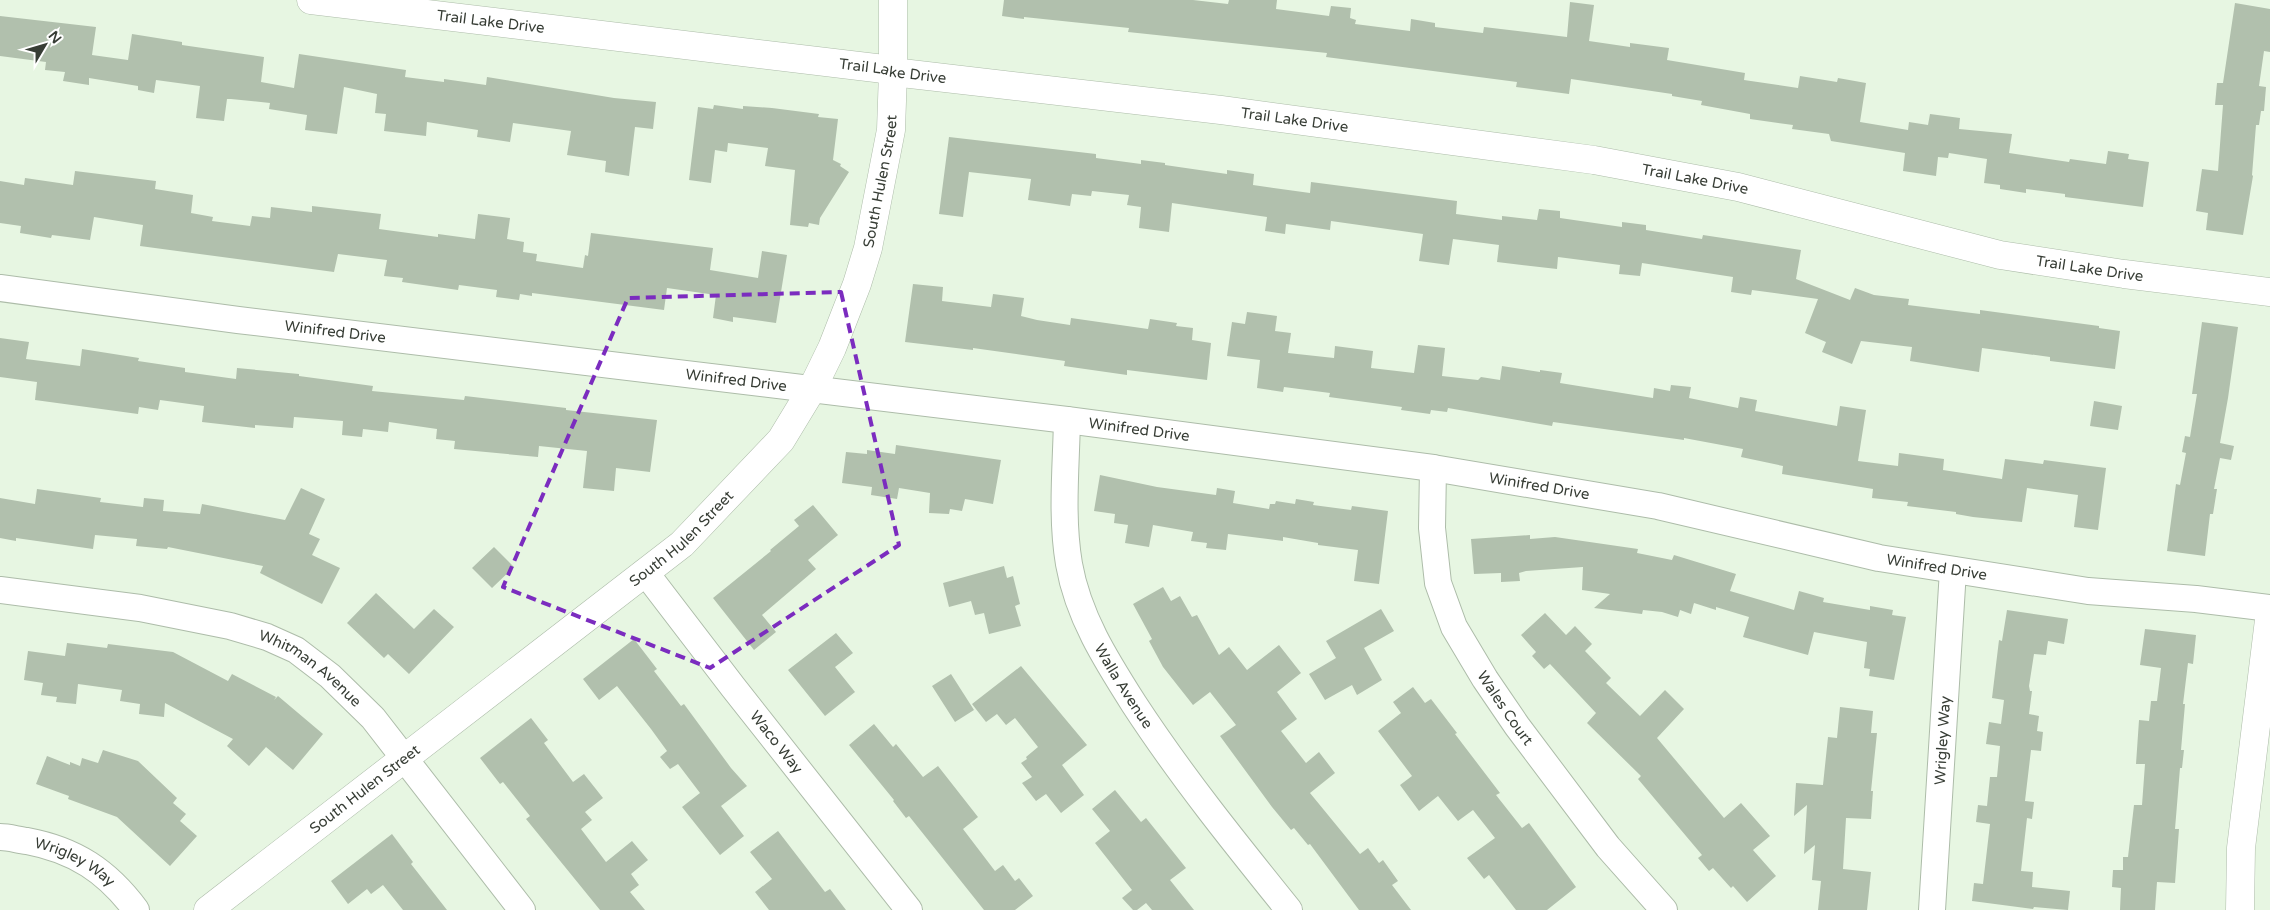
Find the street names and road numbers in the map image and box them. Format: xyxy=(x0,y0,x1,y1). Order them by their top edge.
street label: Trail Lake Drive xyxy=(436,6,546,37)
street label: Trail Lake Drive xyxy=(838,55,947,87)
street label: Trail Lake Drive xyxy=(1240,104,1349,136)
street label: South Hulen Street xyxy=(859,114,901,249)
street label: Trail Lake Drive xyxy=(1640,160,1750,198)
street label: Trail Lake Drive xyxy=(2035,252,2144,285)
street label: Winifred Drive xyxy=(284,317,387,347)
street label: Winifred Drive xyxy=(685,365,788,395)
street label: Winifred Drive xyxy=(1088,414,1191,445)
street label: Winifred Drive xyxy=(1488,469,1591,503)
street label: South Hulen Street xyxy=(626,487,737,590)
street label: Winifred Drive xyxy=(1885,550,1988,584)
street label: Whitman Avenue xyxy=(257,626,365,711)
street label: Walla Avenue xyxy=(1091,641,1157,732)
street label: Wales Court xyxy=(1473,668,1537,749)
street label: Wrigley Way xyxy=(1931,695,1954,785)
street label: Waco Way xyxy=(746,707,807,777)
street label: South Hulen Street xyxy=(306,741,424,837)
street label: Wrigley Way xyxy=(33,834,119,890)

